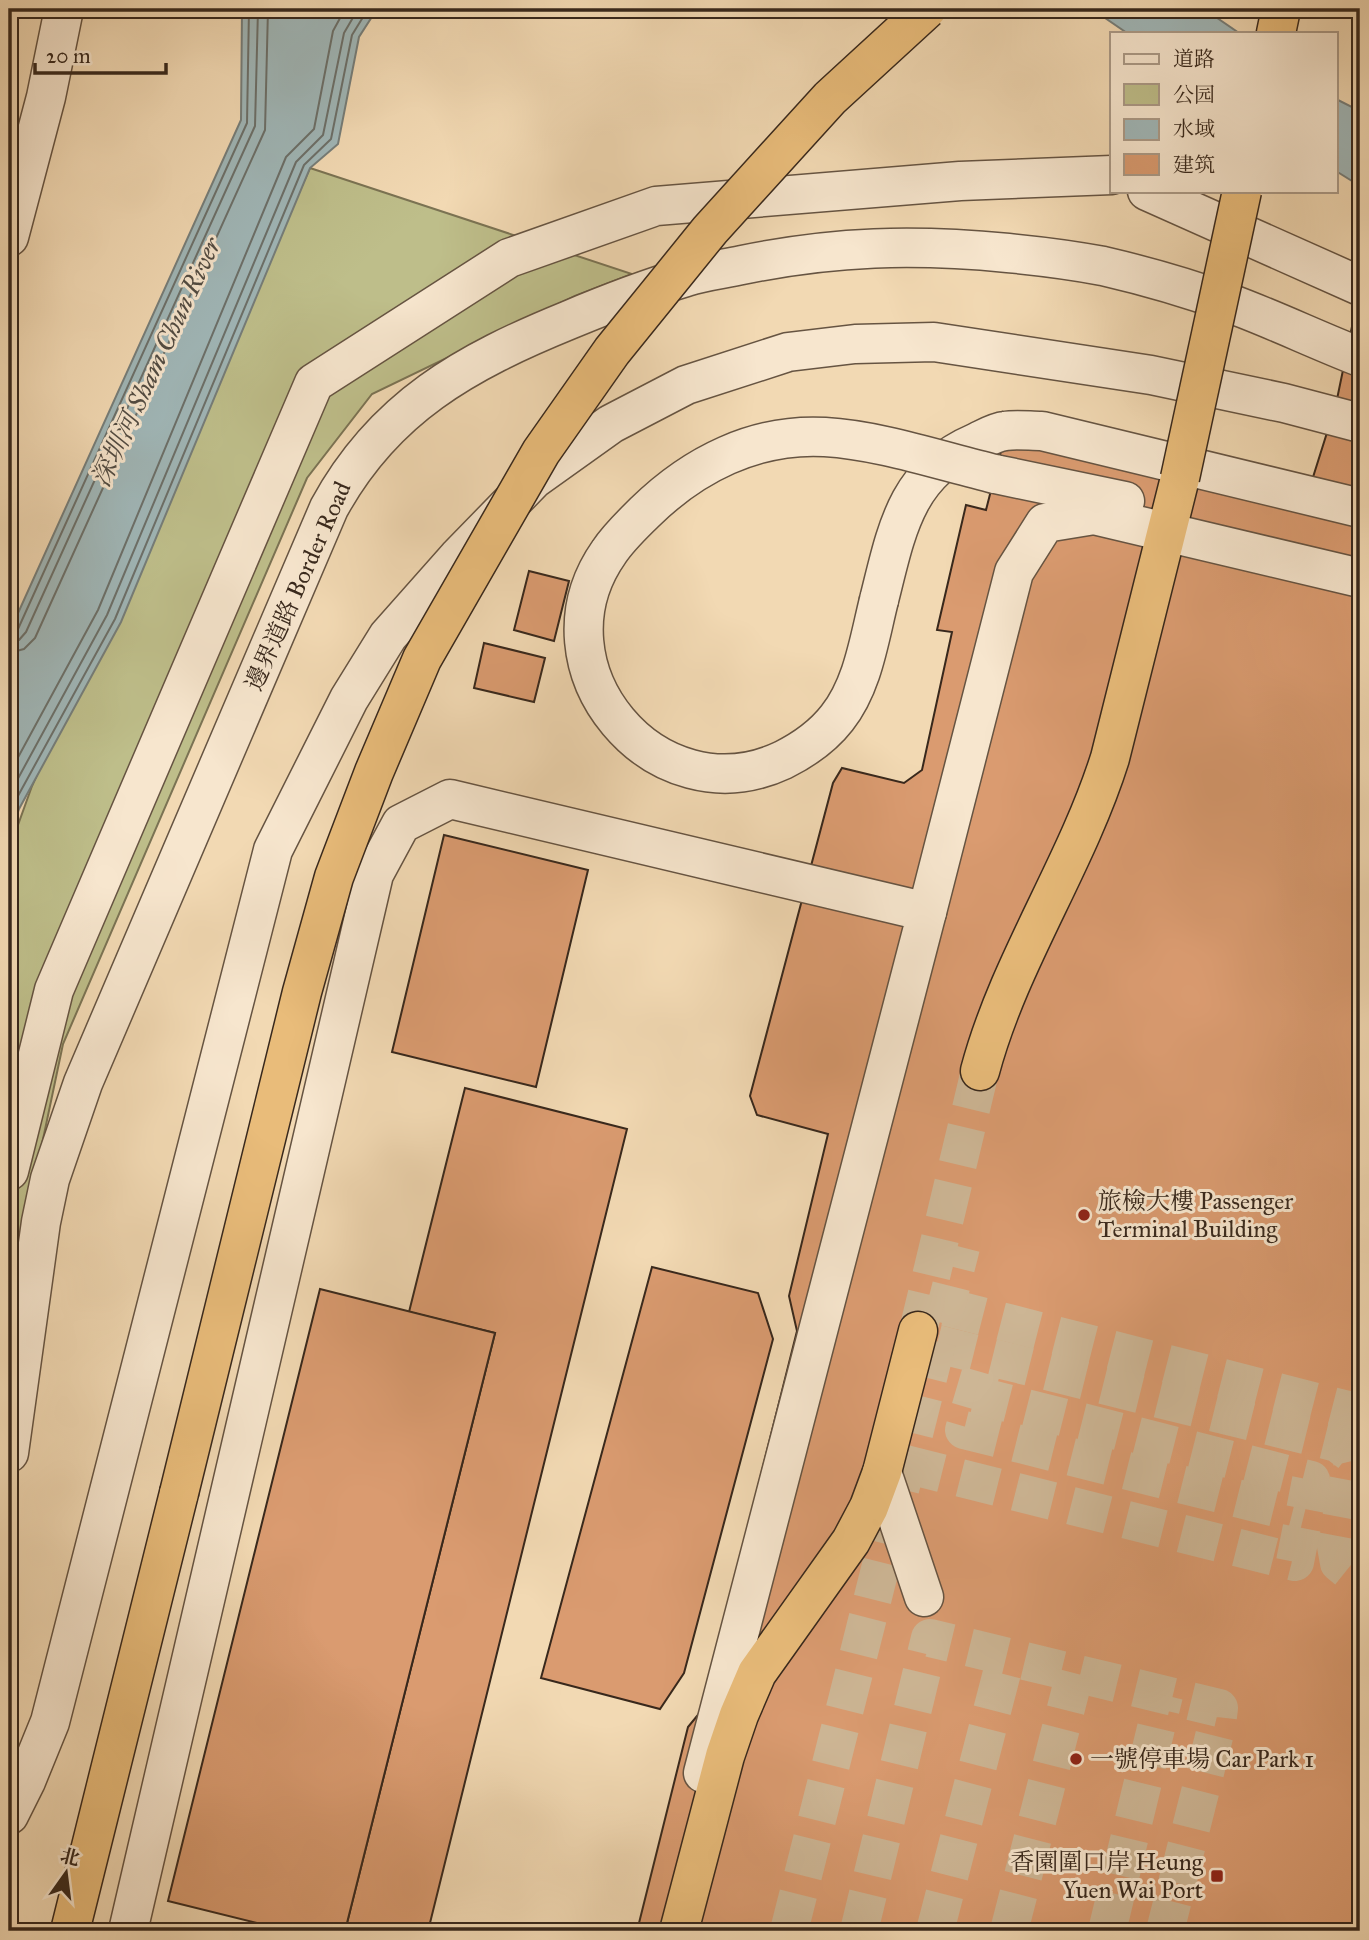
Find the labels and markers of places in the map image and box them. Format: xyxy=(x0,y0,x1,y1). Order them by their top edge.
place label: 旅檢大樓 Passenger Terminal Building xyxy=(1098,1186,1293,1244)
marker: 旅檢大樓 Passenger Terminal Building xyxy=(1076,1207,1092,1223)
place label: 一號停車場 Car Park 1 xyxy=(1090,1744,1314,1774)
marker: 一號停車場 Car Park 1 xyxy=(1068,1751,1084,1767)
place label: 香園圍口岸 Heung Yuen Wai Port xyxy=(1010,1847,1204,1905)
marker: 香園圍口岸 Heung Yuen Wai Port xyxy=(1209,1868,1225,1884)

